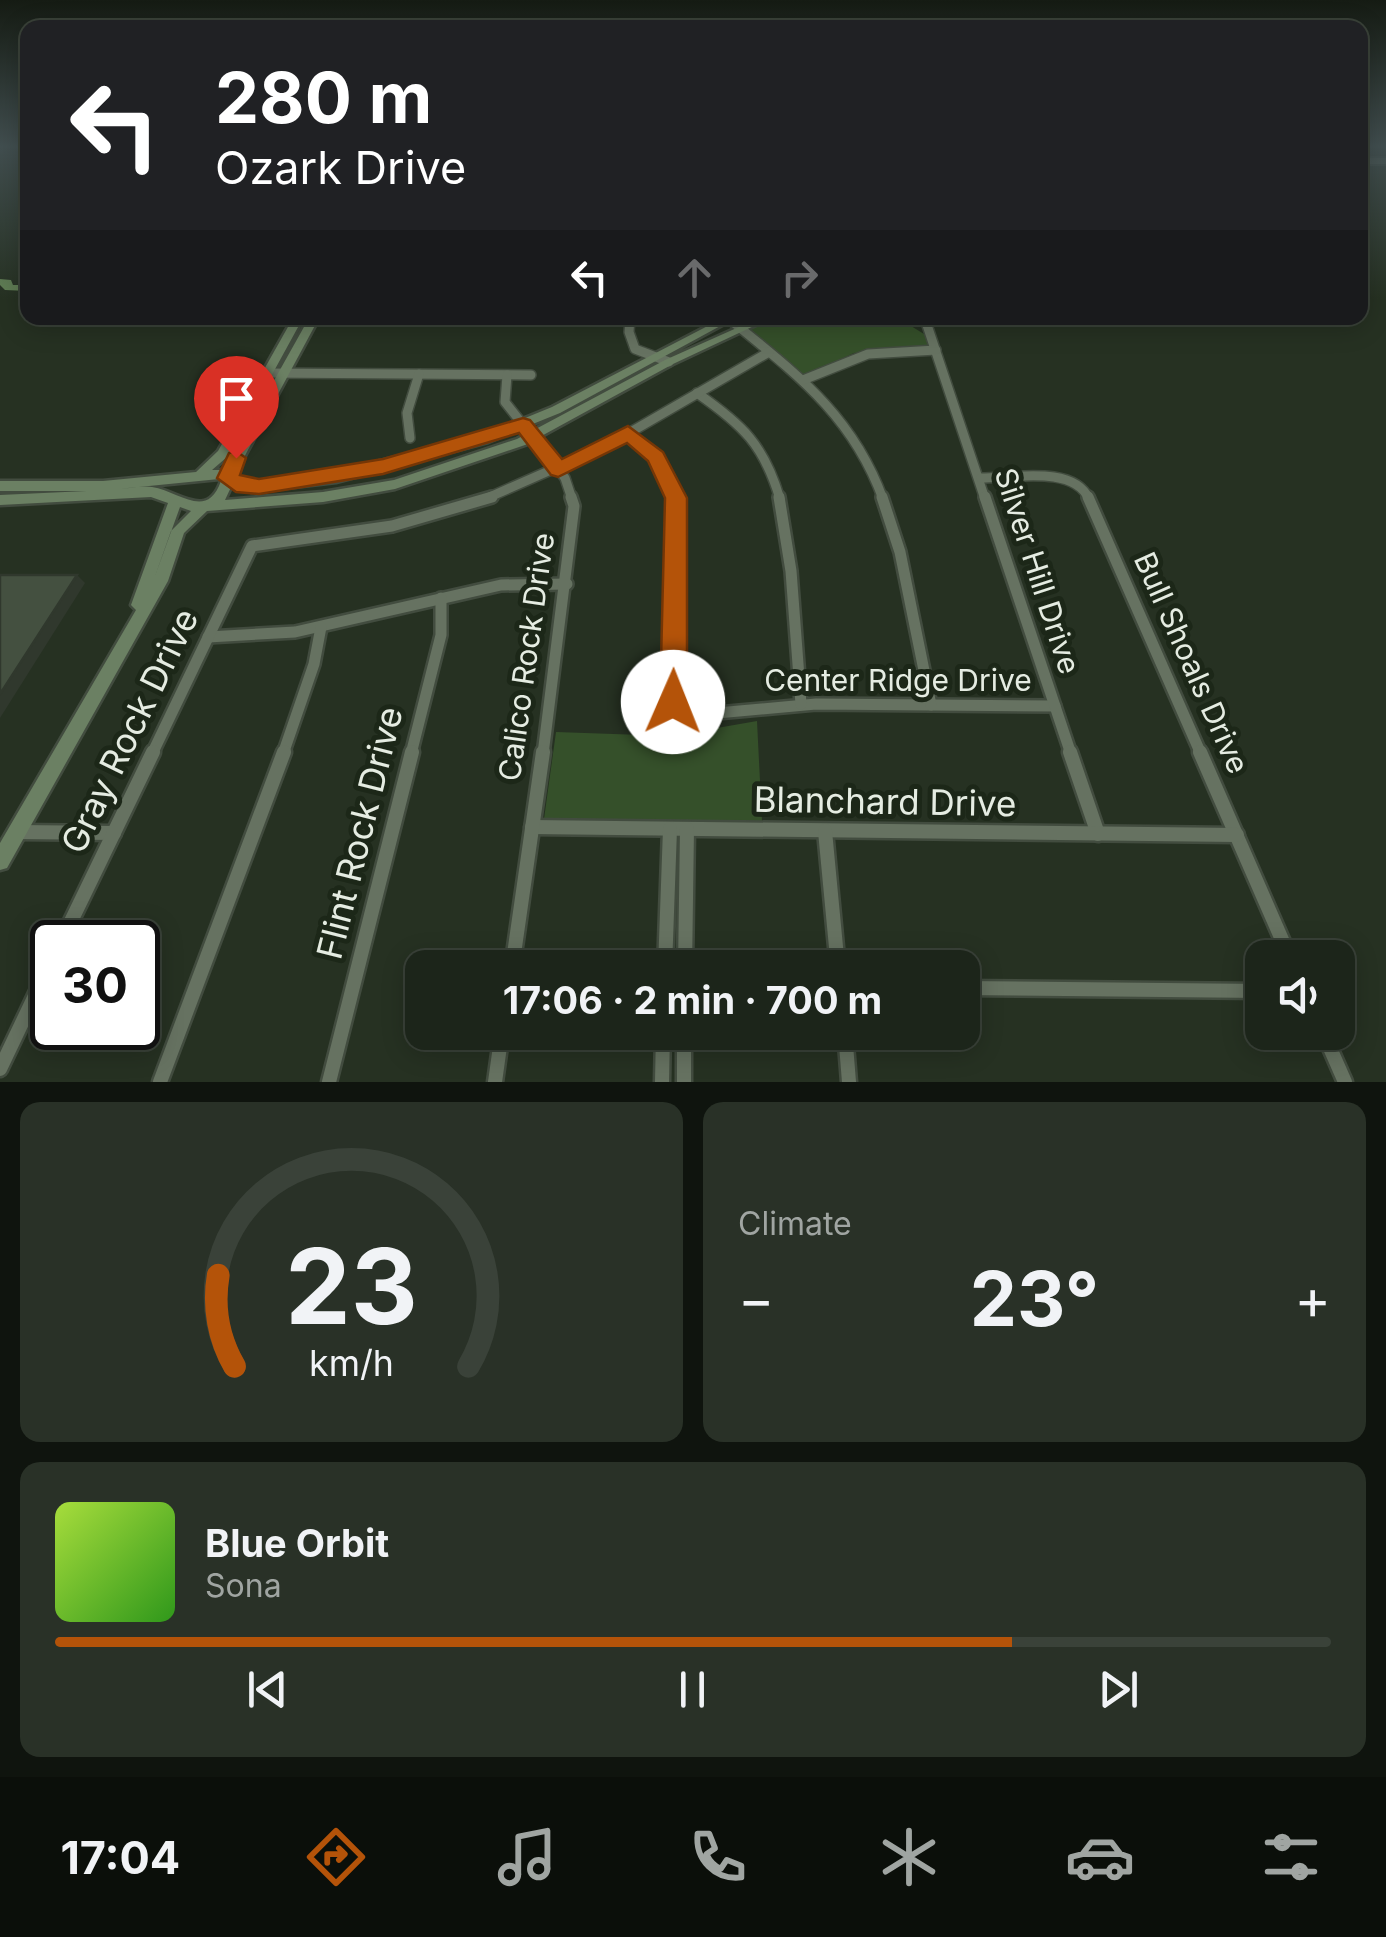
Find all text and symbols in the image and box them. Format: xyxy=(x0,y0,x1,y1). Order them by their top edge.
text: 280 m xyxy=(215,55,432,140)
icon: left xyxy=(50,60,180,190)
text: Ozark Drive xyxy=(215,140,466,195)
icon: left xyxy=(562,250,617,305)
icon: ahead xyxy=(667,250,722,305)
icon: right xyxy=(772,250,827,305)
pin xyxy=(194,356,279,459)
icon: arrive xyxy=(209,371,264,426)
street label: Silver Hill Drive xyxy=(988,463,1088,678)
street label: Calico Rock Drive xyxy=(491,530,561,783)
street label: Bull Shoals Drive xyxy=(1127,546,1257,779)
street label: Gray Rock Drive xyxy=(52,601,206,860)
position arrow xyxy=(621,650,725,754)
street label: Center Ridge Drive xyxy=(764,662,1032,698)
street label: Flint Rock Drive xyxy=(307,702,411,963)
street label: Blanchard Drive xyxy=(753,778,1017,824)
speed limit sign: 30 xyxy=(30,920,160,1050)
map controls xyxy=(1245,940,1355,1050)
button: sound xyxy=(1245,940,1355,1050)
text: 17:06 · 2 min · 700 m xyxy=(503,977,882,1023)
text: Climate xyxy=(738,1204,852,1243)
text: 23 xyxy=(285,1223,418,1349)
text: 23° xyxy=(970,1253,1099,1344)
text: − xyxy=(738,1266,774,1332)
text: + xyxy=(1295,1266,1331,1332)
text: km/h xyxy=(309,1341,394,1385)
text: Blue Orbit xyxy=(205,1520,389,1566)
text: Sona xyxy=(205,1566,282,1605)
icon: previous xyxy=(240,1662,295,1717)
icon: pause xyxy=(665,1662,720,1717)
icon: next xyxy=(1091,1662,1146,1717)
icon: directions xyxy=(301,1822,371,1892)
icon: music xyxy=(492,1822,562,1892)
icon: phone xyxy=(683,1822,753,1892)
icon: climate xyxy=(874,1822,944,1892)
icon: car xyxy=(1065,1822,1135,1892)
icon: filters xyxy=(1256,1822,1326,1892)
text: 17:04 xyxy=(60,1830,180,1885)

